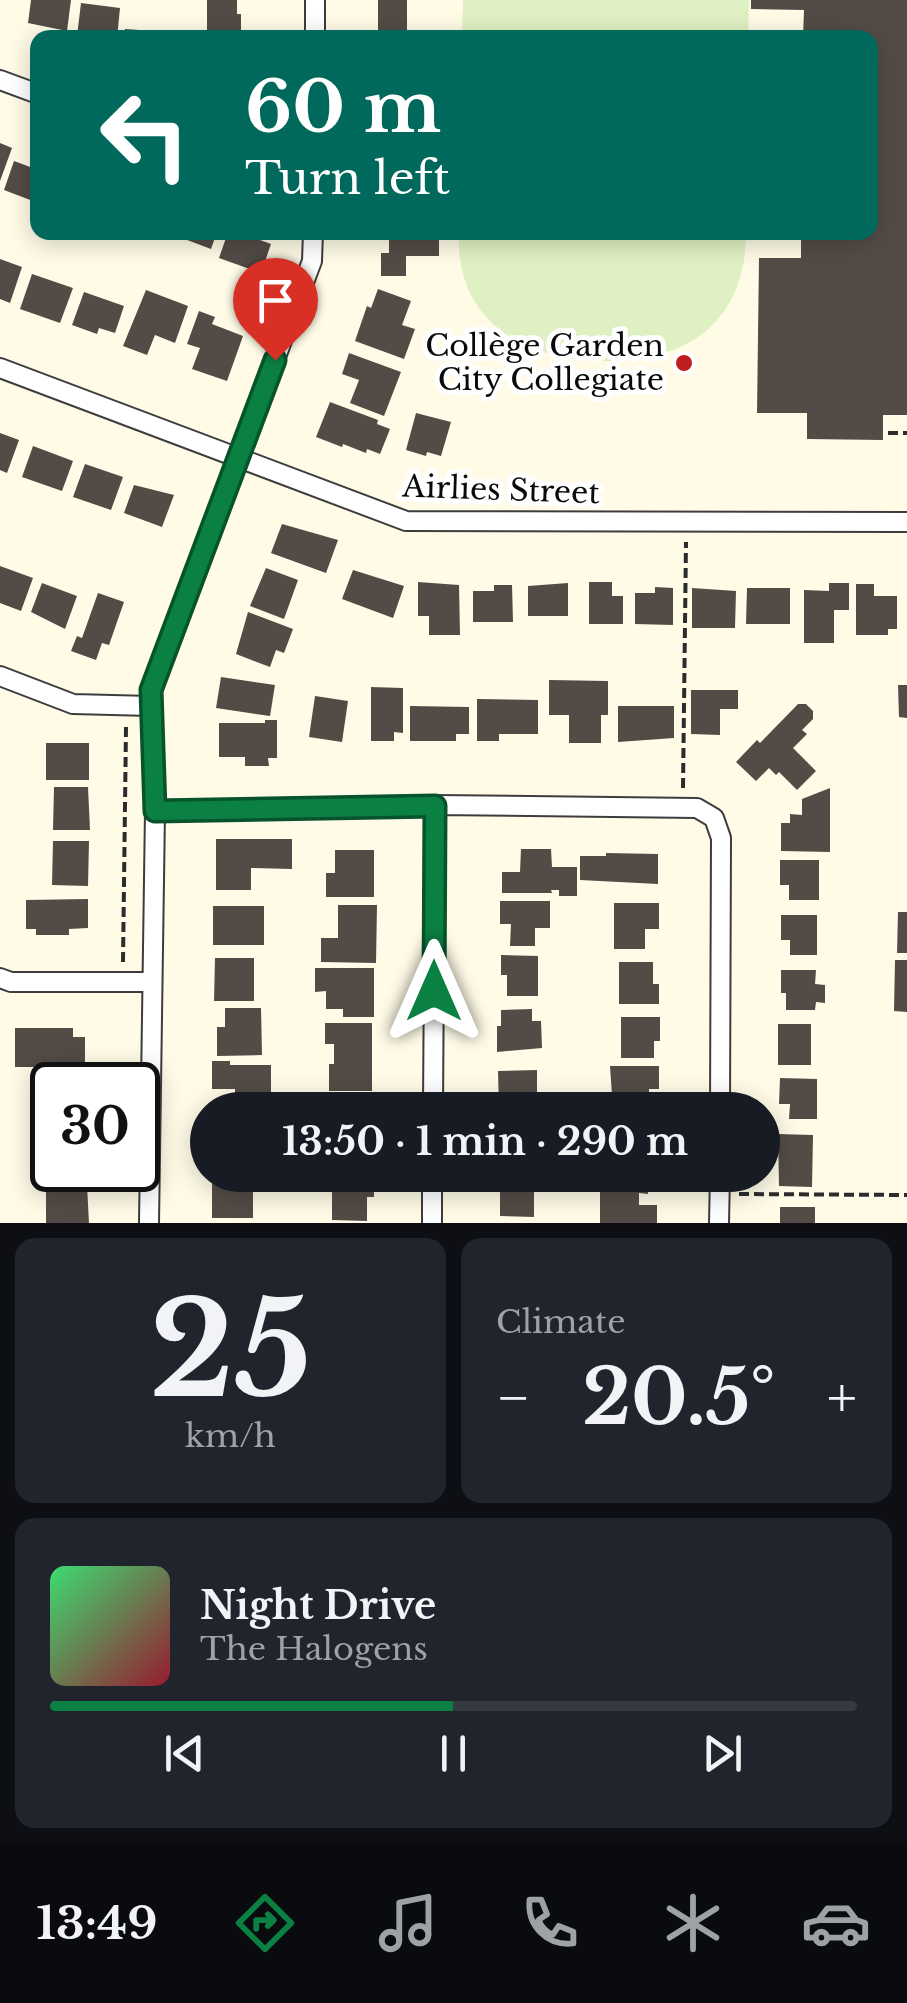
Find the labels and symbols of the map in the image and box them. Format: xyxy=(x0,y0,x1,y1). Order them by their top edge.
pin xyxy=(233,258,318,361)
place label: Collège Garden City Collegiate xyxy=(425,327,664,398)
marker: Collège Garden City Collegiate xyxy=(673,352,695,374)
street label: Airlies Street xyxy=(401,468,601,511)
position arrow xyxy=(382,939,486,1043)
speed limit sign: 30 xyxy=(30,1062,160,1192)

